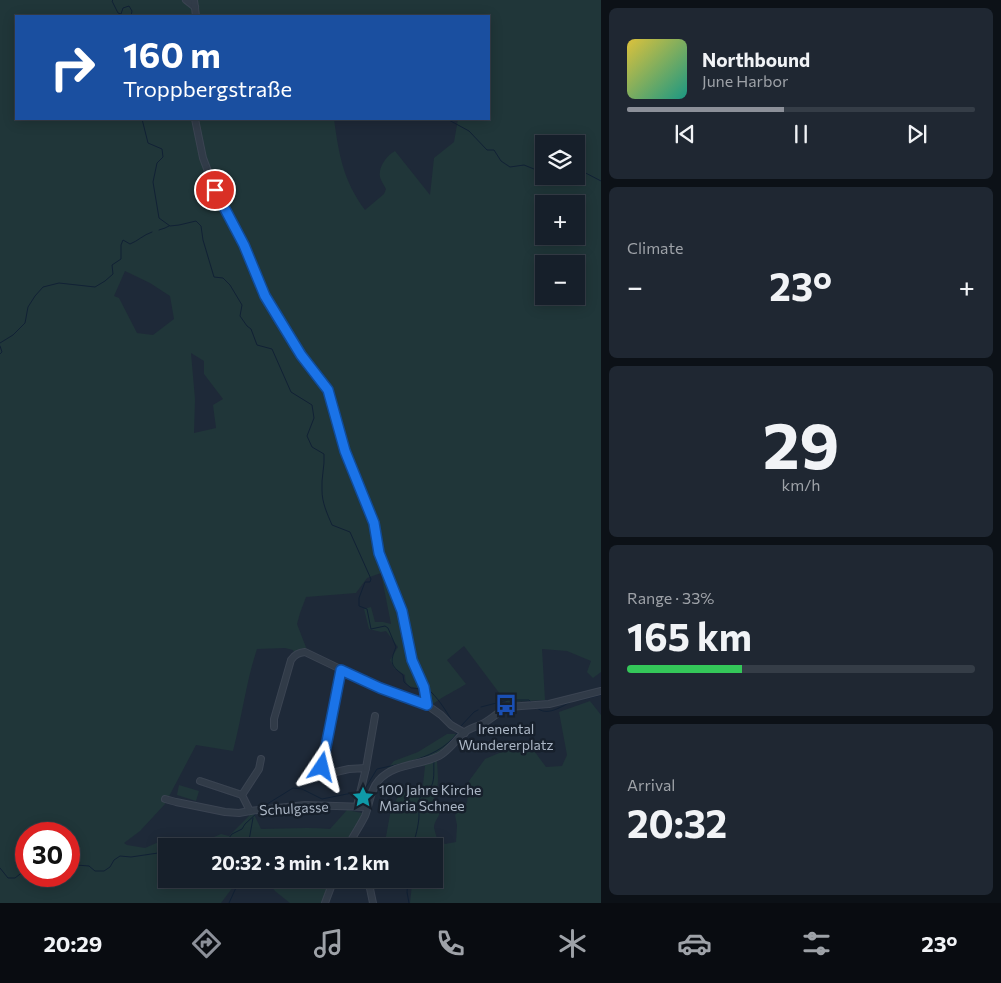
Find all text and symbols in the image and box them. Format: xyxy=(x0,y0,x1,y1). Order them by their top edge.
text: 160 m xyxy=(123,32,221,75)
icon: right xyxy=(40,35,105,100)
text: Northbound xyxy=(702,48,810,71)
text: June Harbor xyxy=(702,71,788,90)
text: Troppbergstraße xyxy=(123,75,292,102)
icon: previous xyxy=(671,120,699,148)
icon: pause xyxy=(787,120,815,148)
icon: next xyxy=(903,120,931,148)
map controls xyxy=(535,135,585,305)
button: layers xyxy=(535,135,585,185)
pin xyxy=(194,169,236,211)
icon: arrive xyxy=(201,176,229,204)
button: + xyxy=(535,195,585,245)
text: Climate xyxy=(627,238,683,257)
button: − xyxy=(535,255,585,305)
text: 23° xyxy=(769,262,832,309)
text: − xyxy=(627,269,643,303)
text: + xyxy=(959,269,975,303)
text: 29 xyxy=(763,403,839,482)
text: km/h xyxy=(782,475,820,494)
text: Range · 33% xyxy=(627,588,714,607)
text: 165 km xyxy=(627,612,752,659)
bus stop icon: Irenental Wundererplatz xyxy=(493,692,519,718)
place label: Irenental Wundererplatz xyxy=(458,720,554,753)
position arrow xyxy=(295,740,347,792)
text: Arrival xyxy=(627,775,675,794)
place label: 100 Jahre Kirche Maria Schnee xyxy=(379,781,481,814)
place icon: 100 Jahre Kirche Maria Schnee xyxy=(350,784,376,810)
street label: Schulgasse xyxy=(259,798,329,818)
text: 20:32 xyxy=(627,799,727,846)
speed limit sign: 30 xyxy=(15,822,80,887)
text: 20:32 · 3 min · 1.2 km xyxy=(212,851,389,874)
icon: directions xyxy=(189,926,224,961)
icon: music xyxy=(311,926,346,961)
icon: phone xyxy=(433,926,468,961)
icon: climate xyxy=(555,926,590,961)
icon: car xyxy=(677,926,712,961)
icon: filters xyxy=(799,926,834,961)
text: 20:29 xyxy=(43,930,102,957)
text: 23° xyxy=(921,930,957,957)

